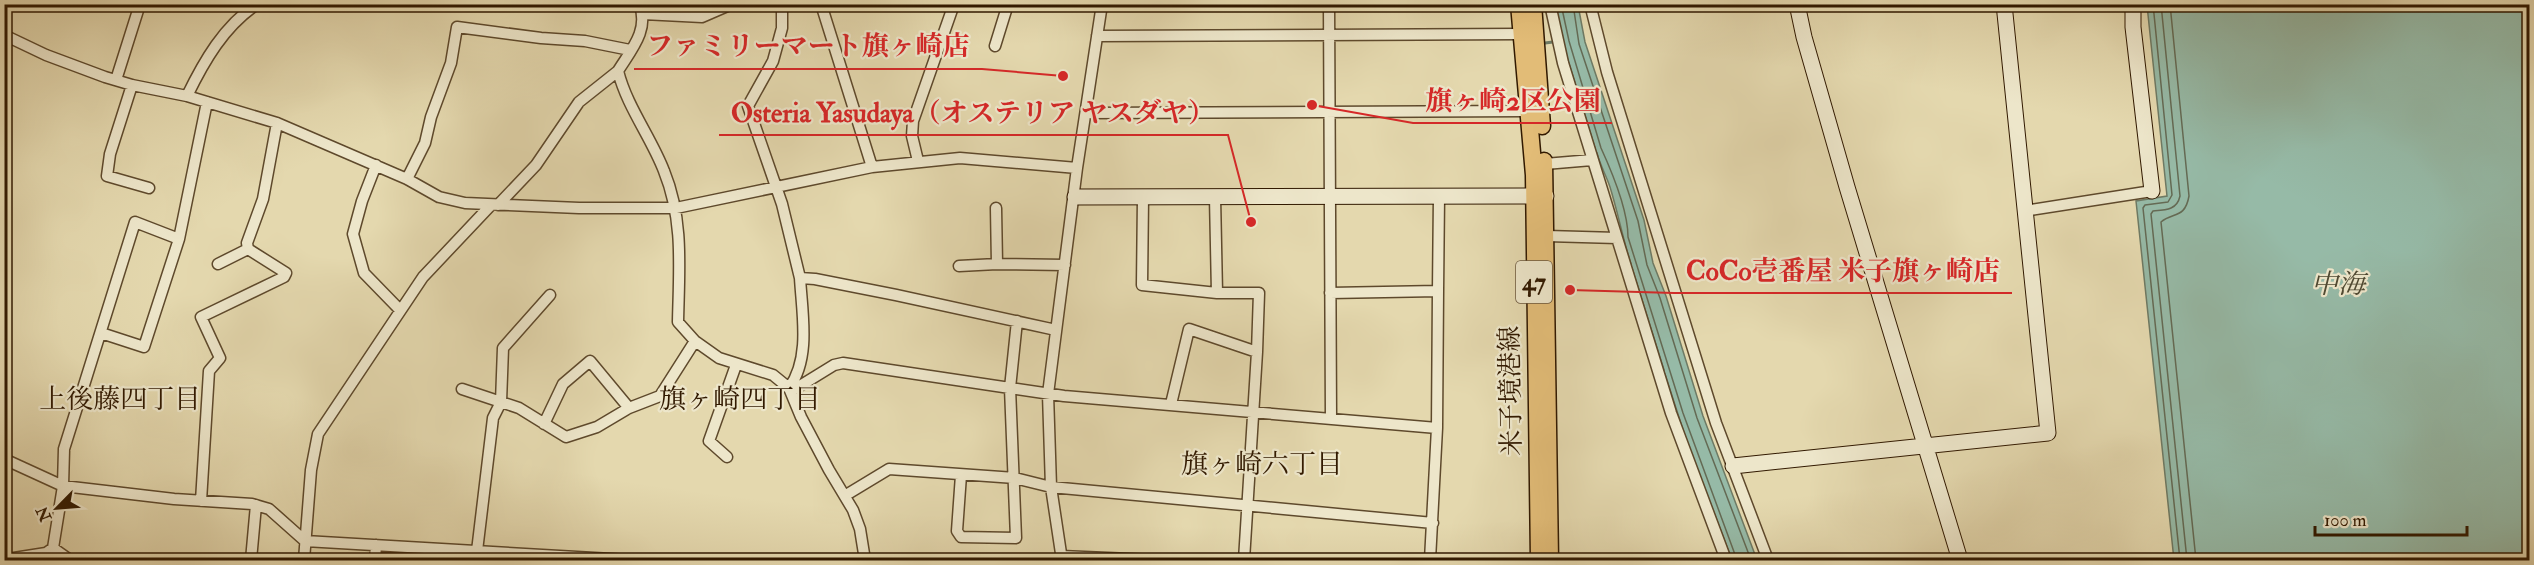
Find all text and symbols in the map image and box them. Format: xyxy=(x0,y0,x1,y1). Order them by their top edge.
callout: ファミリーマート旗ヶ崎店 xyxy=(634,24,982,69)
text: ファミリーマート旗ヶ崎店 xyxy=(646,30,970,63)
callout: 旗ヶ崎2区公園 xyxy=(1413,78,1612,123)
text: 旗ヶ崎2区公園 xyxy=(1425,85,1601,118)
callout: Osteria Yasudaya（オステリア ヤスダヤ） xyxy=(719,90,1228,135)
text: Osteria Yasudaya（オステリア ヤスダヤ） xyxy=(731,97,1215,131)
callout: CoCo壱番屋 米子旗ヶ崎店 xyxy=(1674,248,2012,293)
text: CoCo壱番屋 米子旗ヶ崎店 xyxy=(1686,255,2000,288)
road number: 47 xyxy=(1516,261,1552,303)
water label: 中海 xyxy=(2311,268,2369,301)
street label: 米子境港線 xyxy=(1494,326,1528,456)
district label: 上後藤四丁目 xyxy=(39,383,201,416)
district label: 旗ヶ崎四丁目 xyxy=(659,383,821,416)
district label: 旗ヶ崎六丁目 xyxy=(1181,448,1343,481)
north arrow xyxy=(27,478,87,538)
scale bar xyxy=(2315,499,2466,537)
text: N xyxy=(32,503,57,526)
text: 100 m xyxy=(2324,509,2367,532)

